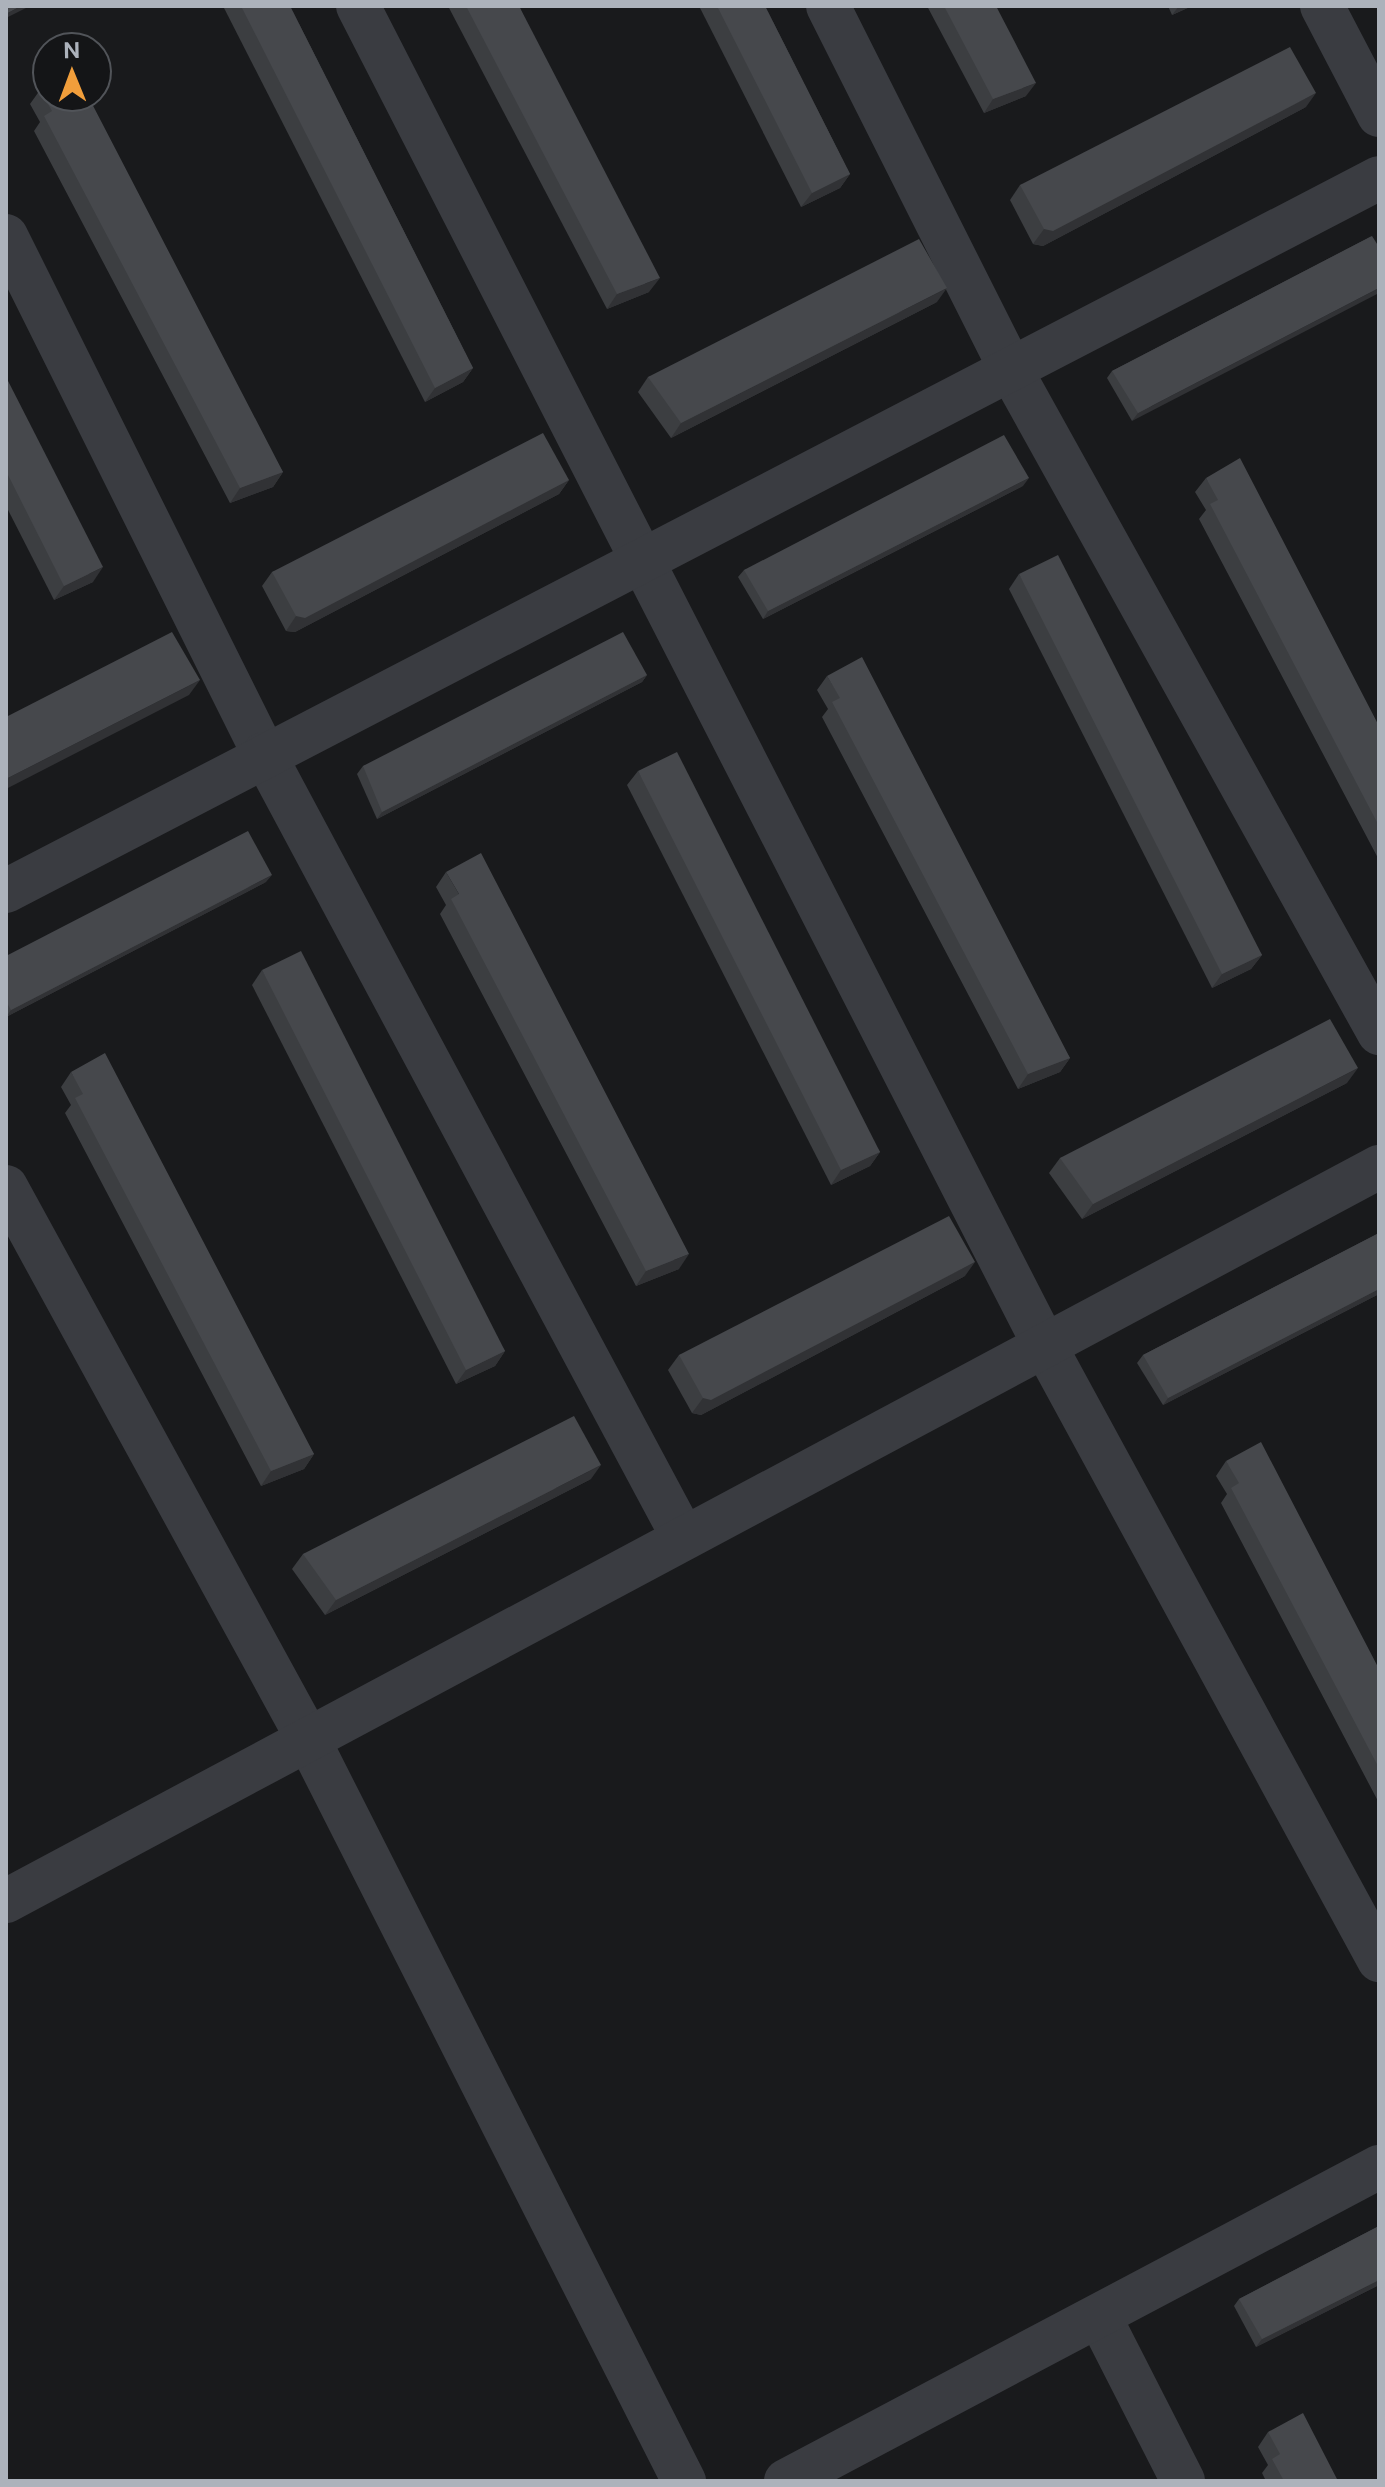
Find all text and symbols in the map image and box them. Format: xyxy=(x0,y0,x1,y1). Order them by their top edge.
north arrow xyxy=(32,32,112,112)
text: N xyxy=(63,37,80,63)

